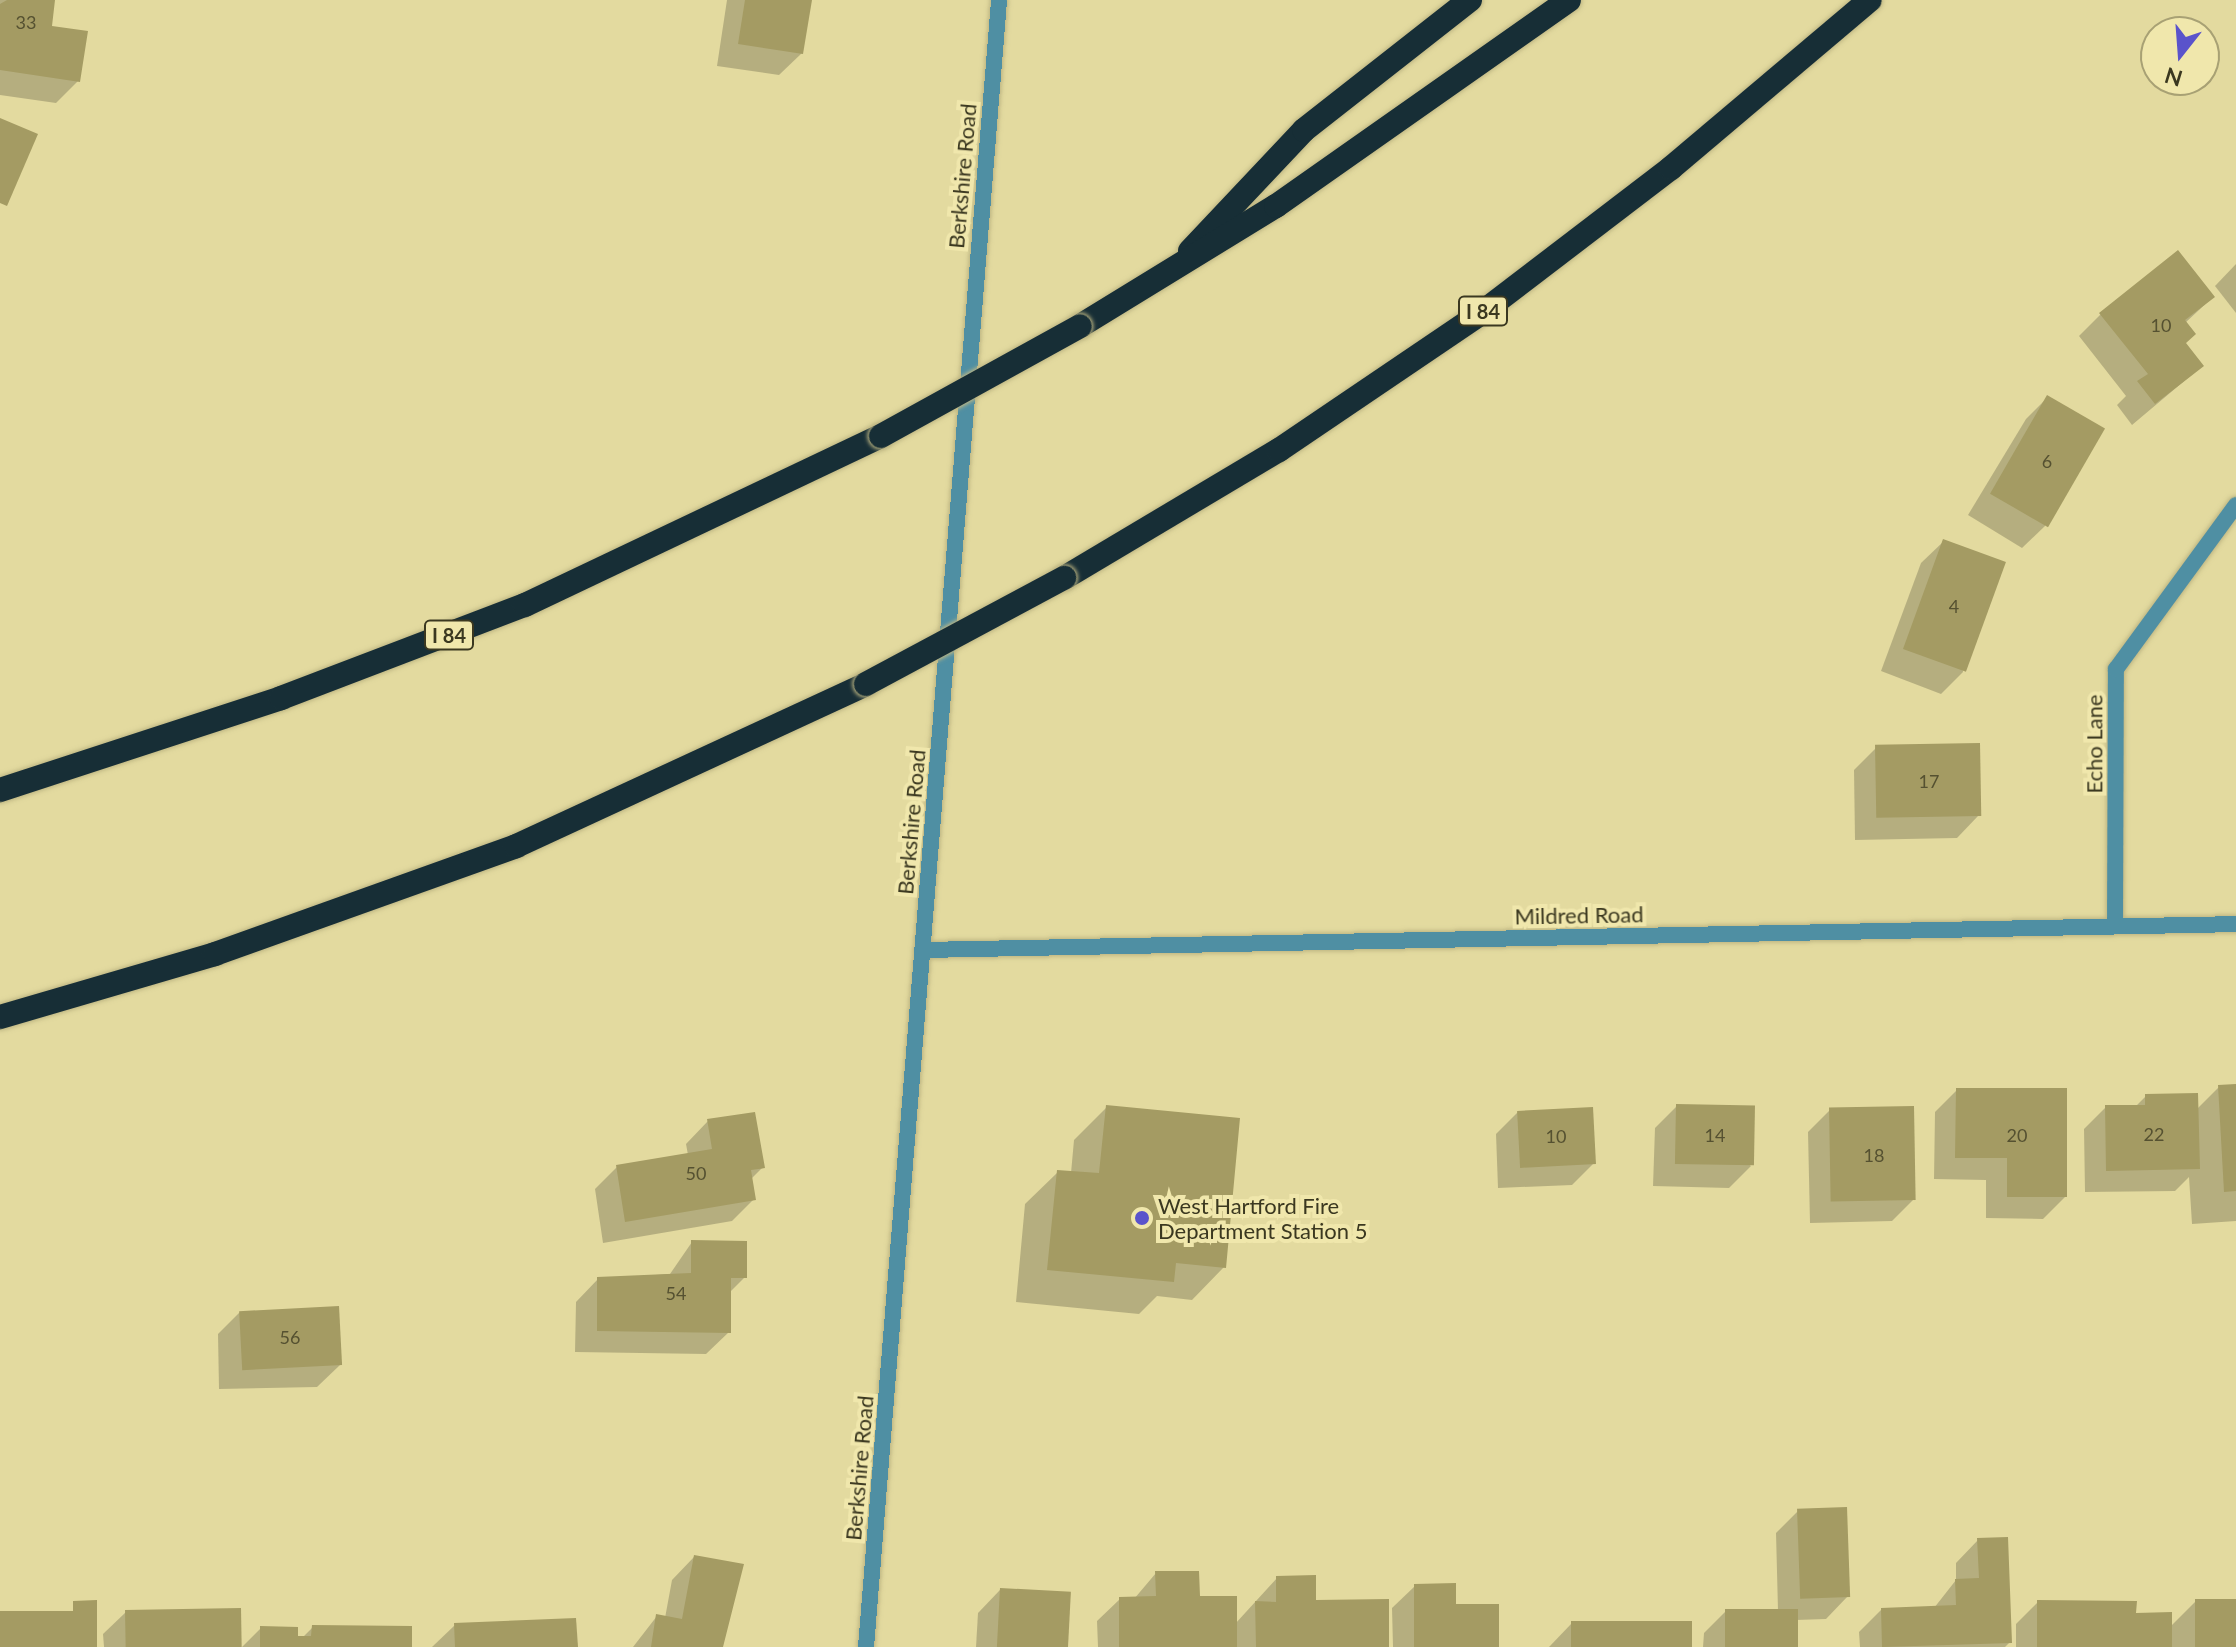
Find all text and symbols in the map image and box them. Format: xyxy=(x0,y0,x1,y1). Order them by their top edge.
house number: 33 xyxy=(16,11,36,33)
north arrow xyxy=(2140,16,2220,96)
text: N xyxy=(2161,62,2185,93)
street label: Berkshire Road xyxy=(943,102,981,250)
road number: I 84 xyxy=(1457,295,1509,327)
house number: 10 xyxy=(2151,314,2171,336)
house number: 6 xyxy=(2042,450,2052,472)
house number: 4 xyxy=(1949,595,1959,617)
road number: I 84 xyxy=(423,619,475,651)
street label: Echo Lane xyxy=(2081,694,2107,794)
street label: Berkshire Road xyxy=(892,748,930,896)
house number: 17 xyxy=(1919,770,1939,792)
street label: Mildred Road xyxy=(1514,901,1644,929)
house number: 22 xyxy=(2144,1123,2164,1145)
house number: 14 xyxy=(1705,1124,1725,1146)
house number: 20 xyxy=(2007,1124,2027,1146)
house number: 10 xyxy=(1546,1125,1566,1147)
house number: 18 xyxy=(1864,1144,1884,1166)
house number: 50 xyxy=(686,1162,706,1184)
place label: West Hartford Fire Department Station 5 xyxy=(1158,1192,1368,1244)
marker: West Hartford Fire Department Station 5 xyxy=(1133,1209,1151,1227)
house number: 54 xyxy=(666,1282,686,1304)
house number: 56 xyxy=(280,1326,300,1348)
street label: Berkshire Road xyxy=(840,1394,878,1542)

